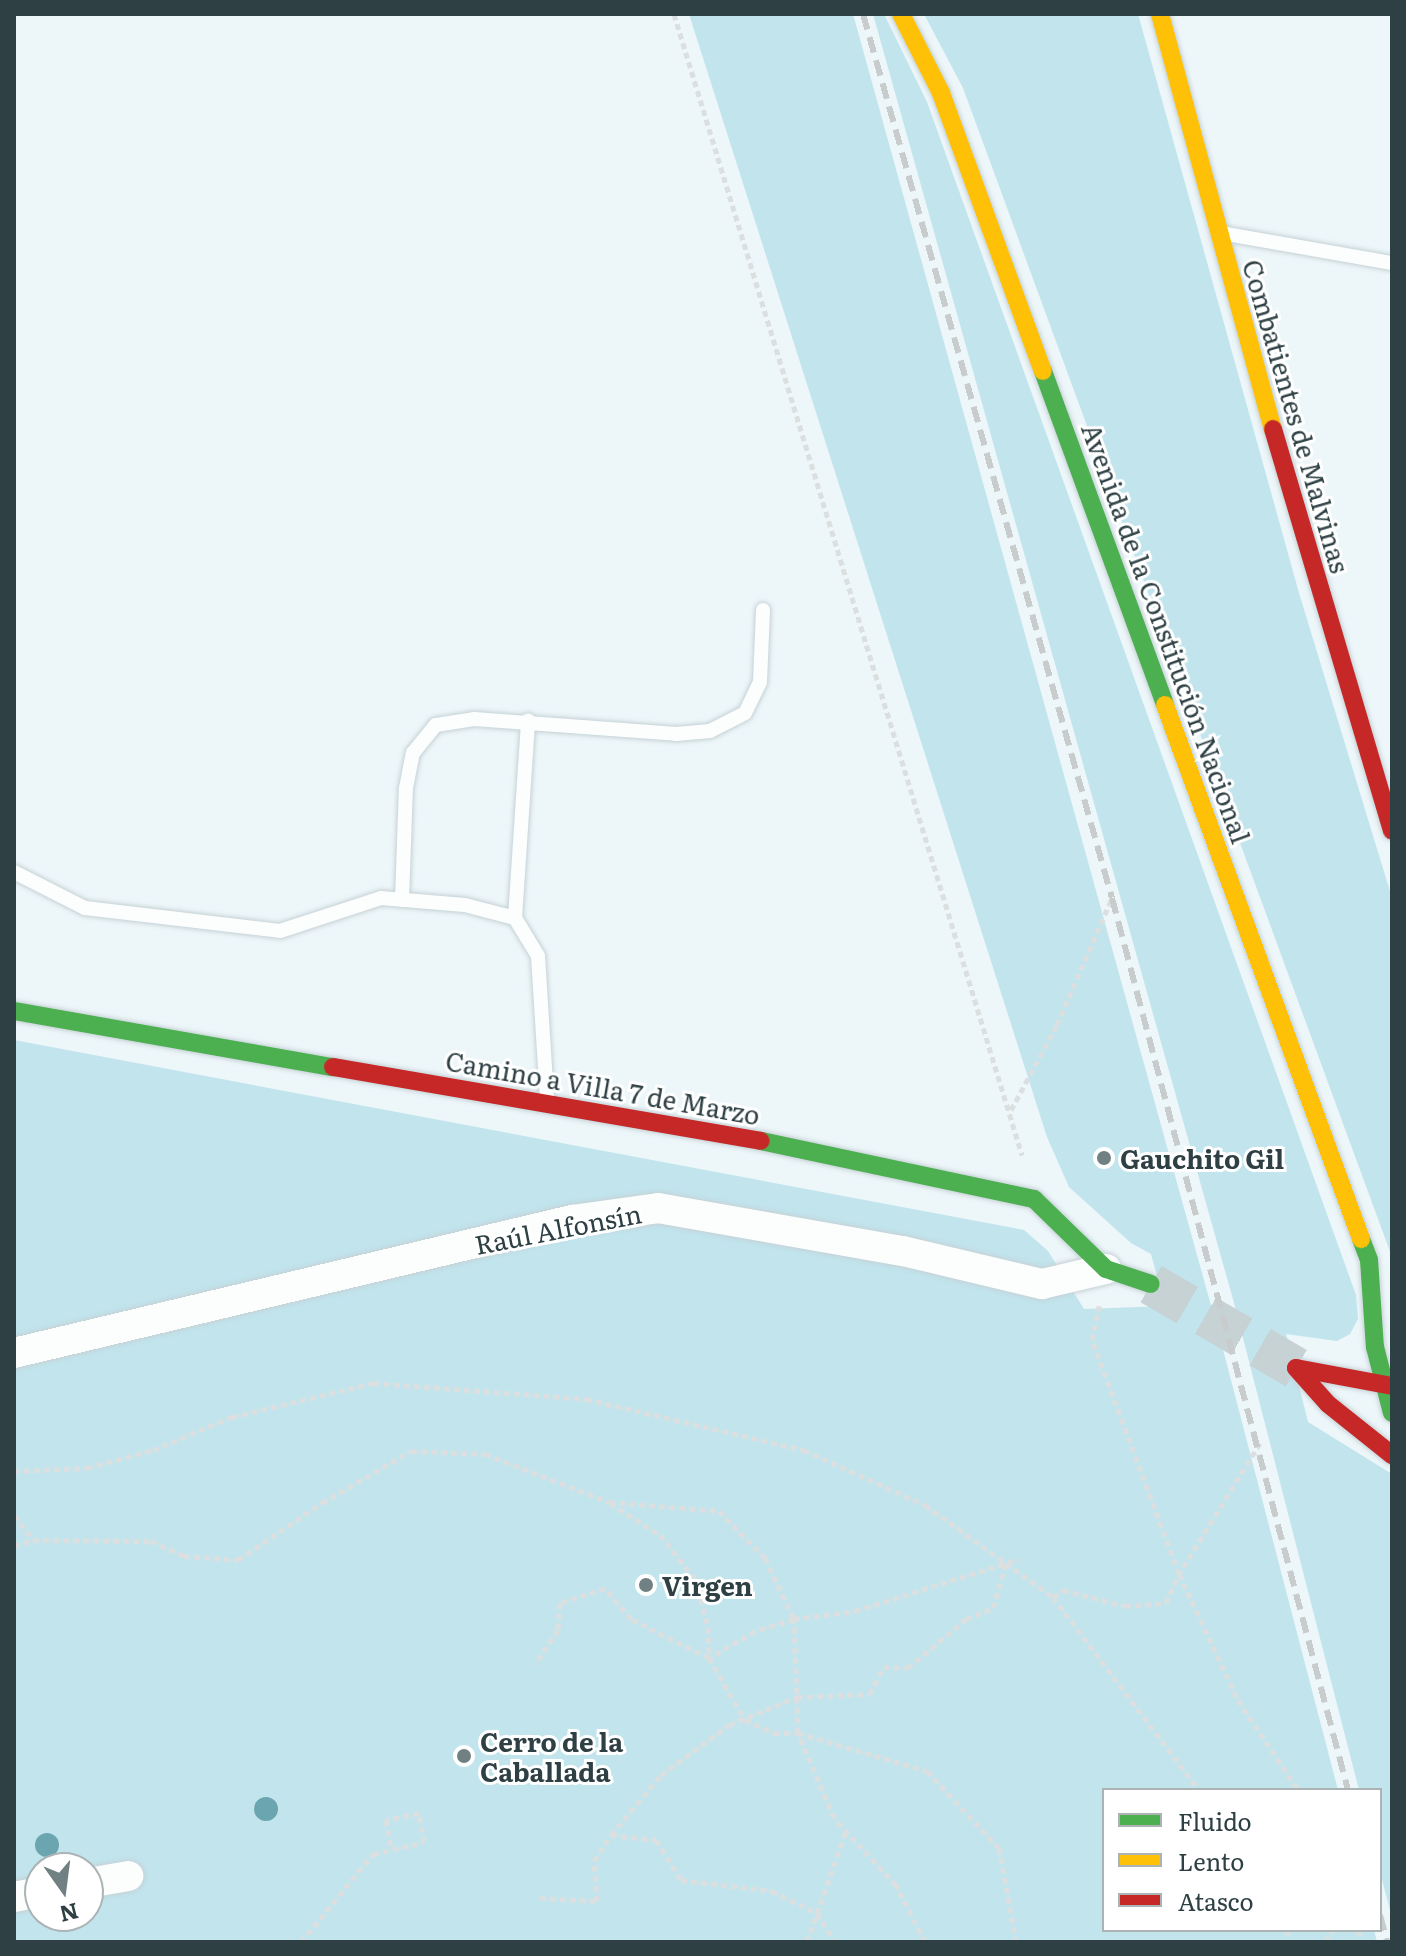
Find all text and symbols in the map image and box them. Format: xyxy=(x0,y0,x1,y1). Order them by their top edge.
street label: Combatientes de Malvinas xyxy=(1237,256,1357,576)
street label: Avenida de la Constitución Nacional xyxy=(1076,419,1258,847)
street label: Camino a Villa 7 de Marzo xyxy=(443,1044,763,1130)
place label: Gauchito Gil xyxy=(1120,1142,1284,1174)
marker: Gauchito Gil xyxy=(1095,1149,1113,1167)
street label: Raúl Alfonsín xyxy=(472,1197,644,1259)
place label: Virgen xyxy=(662,1569,753,1601)
marker: Virgen xyxy=(637,1576,655,1594)
place label: Cerro de la Caballada xyxy=(480,1725,623,1786)
marker: Cerro de la Caballada xyxy=(455,1747,473,1765)
legend xyxy=(1102,1788,1382,1932)
text: Fluido xyxy=(1178,1803,1252,1838)
text: Lento xyxy=(1178,1843,1244,1878)
north arrow xyxy=(24,1852,104,1932)
text: Atasco xyxy=(1178,1883,1253,1918)
text: N xyxy=(56,1896,82,1932)

